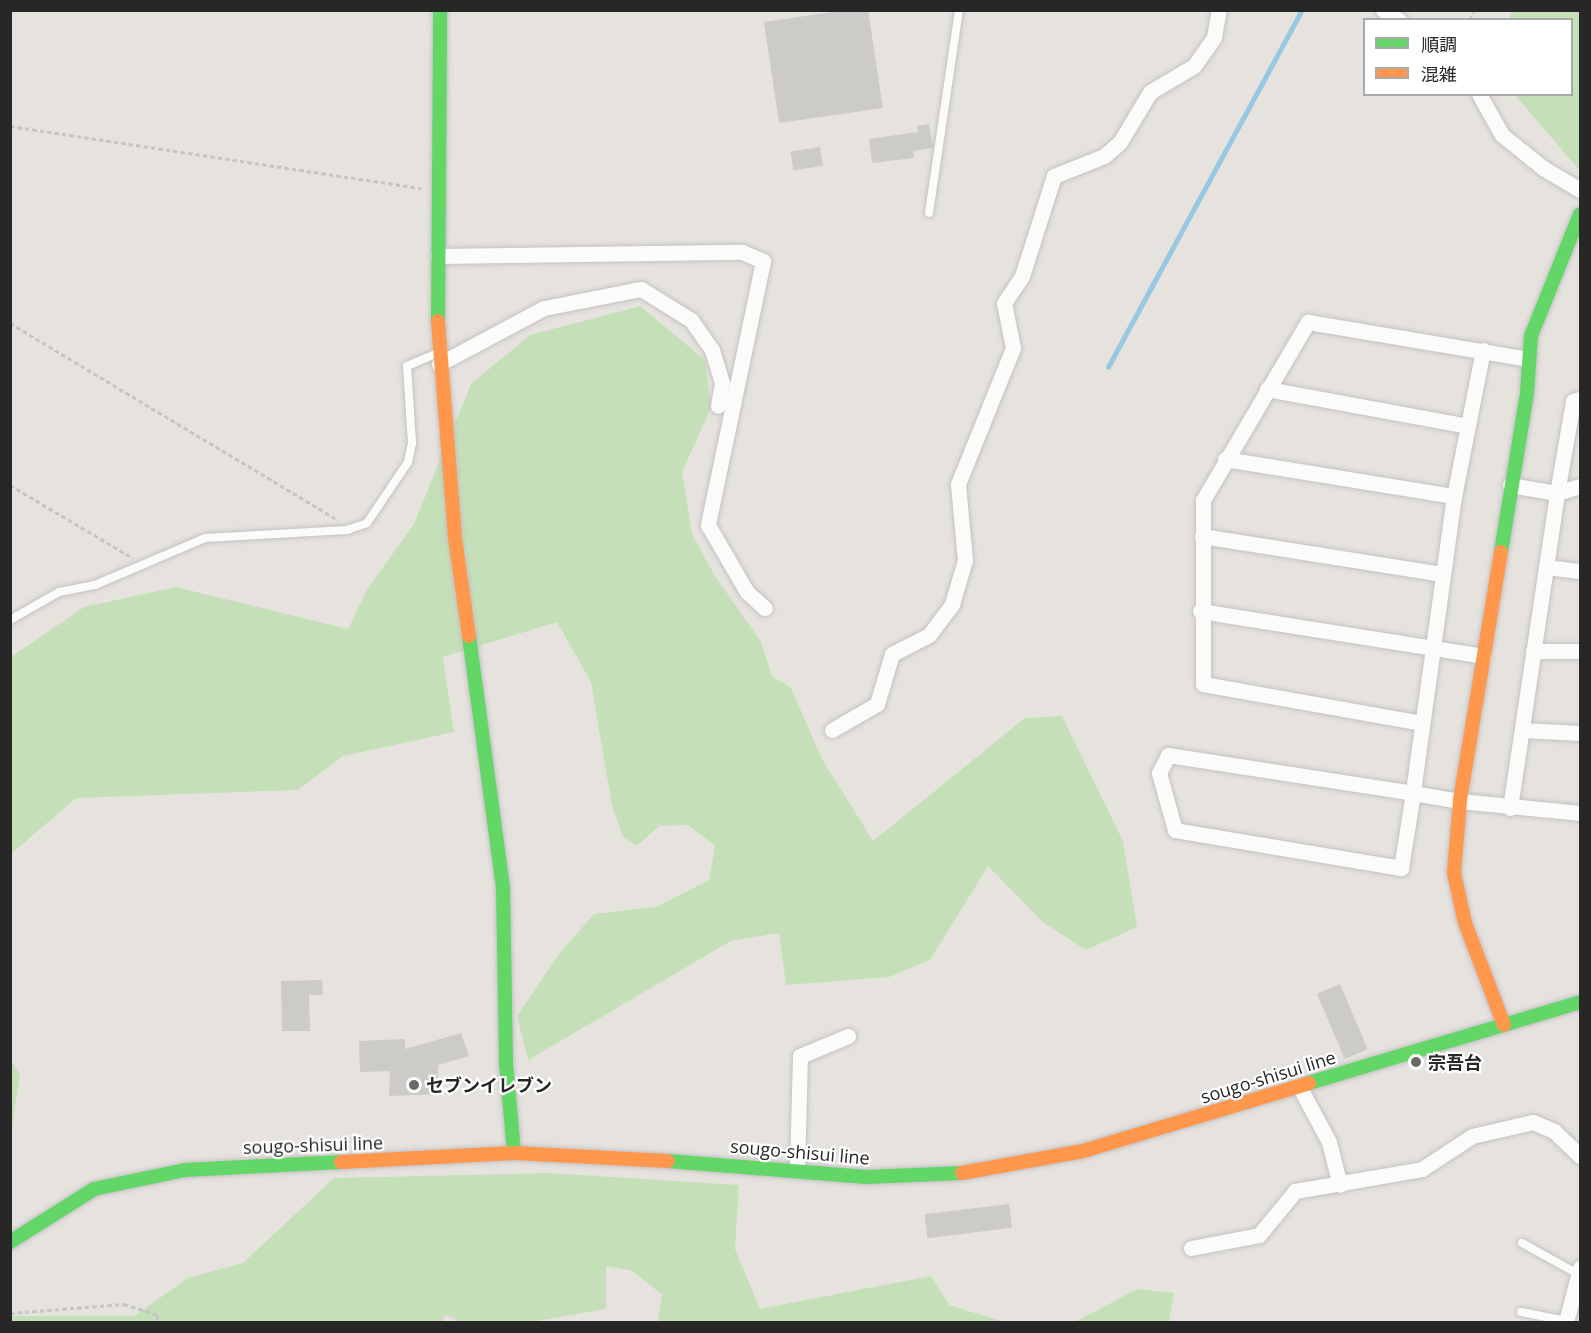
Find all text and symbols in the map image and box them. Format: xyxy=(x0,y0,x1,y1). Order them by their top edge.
legend xyxy=(1363,18,1573,96)
text: 順調 xyxy=(1421,32,1457,56)
text: 混雑 xyxy=(1421,62,1457,86)
street label: sougo-shisui line xyxy=(1198,1046,1338,1108)
place label: 宗吾台 xyxy=(1428,1051,1482,1073)
marker: 宗吾台 xyxy=(1409,1055,1423,1069)
place label: セブンイレブン xyxy=(426,1074,552,1096)
marker: セブンイレブン xyxy=(407,1078,421,1092)
street label: sougo-shisui line xyxy=(243,1132,383,1158)
street label: sougo-shisui line xyxy=(729,1135,871,1169)

